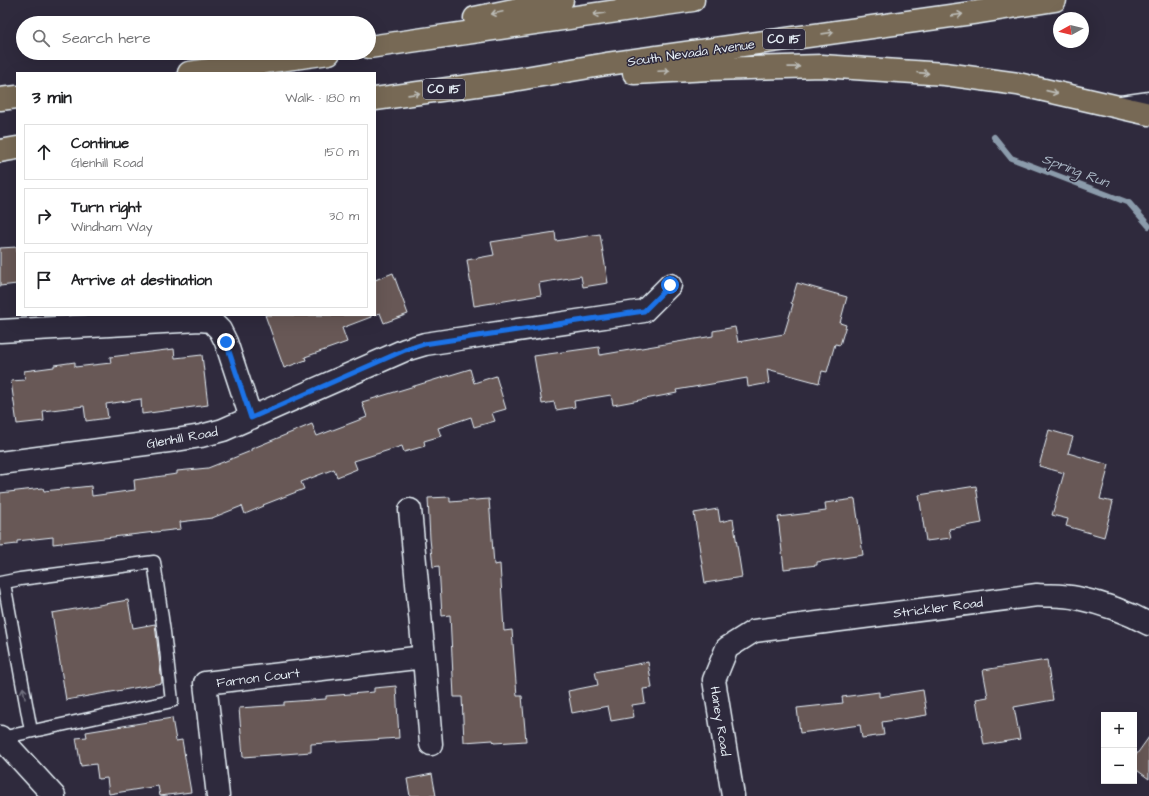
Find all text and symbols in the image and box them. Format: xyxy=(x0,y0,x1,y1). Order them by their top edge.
one-way arrow xyxy=(491,10,504,18)
one-way arrow xyxy=(593,10,606,18)
one-way arrow xyxy=(950,11,963,19)
north arrow xyxy=(1053,12,1089,48)
search box xyxy=(16,16,376,60)
icon: search xyxy=(30,27,52,49)
text: Search here xyxy=(62,28,151,49)
road number: CO 115 xyxy=(763,29,805,49)
one-way arrow xyxy=(821,29,834,37)
street label: South Nevada Avenue xyxy=(626,35,756,71)
one-way arrow xyxy=(787,63,800,70)
one-way arrow xyxy=(657,68,670,75)
one-way arrow xyxy=(916,69,929,76)
road number: CO 115 xyxy=(423,79,465,99)
text: 3 min xyxy=(32,86,72,110)
text: Walk · 180 m xyxy=(285,89,360,107)
one-way arrow xyxy=(1045,89,1058,96)
one-way arrow xyxy=(407,90,420,98)
text: Continue xyxy=(71,133,129,154)
icon: ahead xyxy=(33,141,55,163)
text: 150 m xyxy=(325,143,359,161)
water label: Spring Run xyxy=(1039,149,1113,193)
text: Glenhill Road xyxy=(71,154,143,172)
text: Turn right xyxy=(71,197,142,218)
icon: right xyxy=(33,205,55,227)
text: 30 m xyxy=(329,207,359,225)
text: Windham Way xyxy=(71,218,153,236)
icon: arrive xyxy=(33,269,55,291)
text: Arrive at destination xyxy=(71,270,212,291)
route start xyxy=(661,276,679,294)
route end xyxy=(217,333,235,351)
street label: Glenhill Road xyxy=(145,423,220,453)
street label: Strickler Road xyxy=(892,594,984,622)
street label: Farnon Court xyxy=(215,664,302,692)
street label: Haney Road xyxy=(705,685,734,758)
one-way arrow xyxy=(20,686,28,699)
map controls xyxy=(1101,712,1137,784)
button: + xyxy=(1101,712,1137,748)
button: − xyxy=(1101,748,1137,784)

